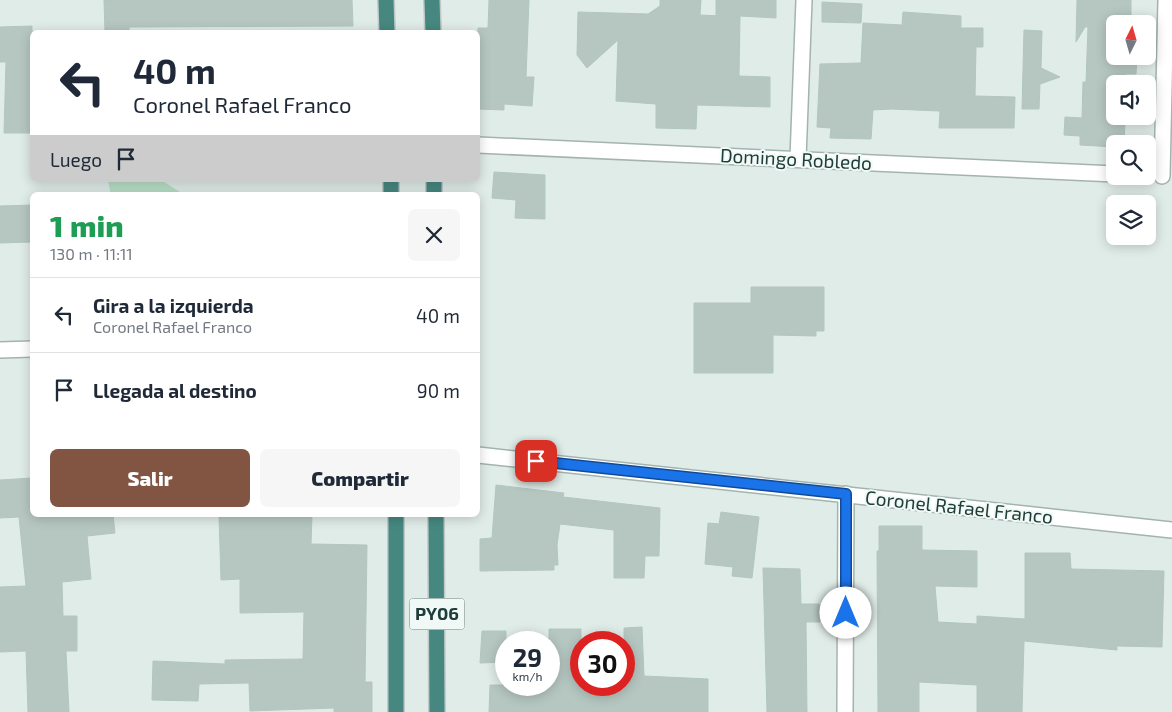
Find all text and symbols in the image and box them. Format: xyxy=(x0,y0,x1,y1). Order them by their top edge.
north arrow xyxy=(1106,15,1156,65)
map controls xyxy=(1106,15,1156,245)
text: 40 m xyxy=(133,49,216,91)
icon: left xyxy=(50,50,115,115)
button: sound xyxy=(1106,75,1156,125)
text: Coronel Rafael Franco xyxy=(133,91,352,117)
button: search xyxy=(1106,135,1156,185)
street label: Domingo Robledo xyxy=(719,143,873,174)
icon: arrive xyxy=(112,145,140,173)
text: Luego xyxy=(50,148,102,171)
button: layers xyxy=(1106,195,1156,245)
text: 1 min xyxy=(50,207,124,243)
button: close xyxy=(408,209,460,261)
text: 130 m · 11:11 xyxy=(50,244,133,263)
text: Gira a la izquierda xyxy=(93,294,254,317)
icon: left xyxy=(50,301,78,329)
text: 40 m xyxy=(416,304,460,327)
text: Coronel Rafael Franco xyxy=(93,317,252,336)
icon: arrive xyxy=(50,376,78,404)
text: Llegada al destino xyxy=(93,379,257,402)
text: 90 m xyxy=(417,379,460,402)
pin xyxy=(515,440,557,482)
icon: arrive xyxy=(522,447,550,475)
button: Salir xyxy=(50,449,250,507)
button: Compartir xyxy=(260,449,460,507)
street label: Coronel Rafael Franco xyxy=(864,485,1054,528)
position arrow xyxy=(819,586,871,638)
road number: PY06 xyxy=(410,598,464,630)
speed limit sign: 30 xyxy=(570,631,635,696)
text: 29 xyxy=(513,642,542,672)
text: km/h xyxy=(513,669,542,683)

